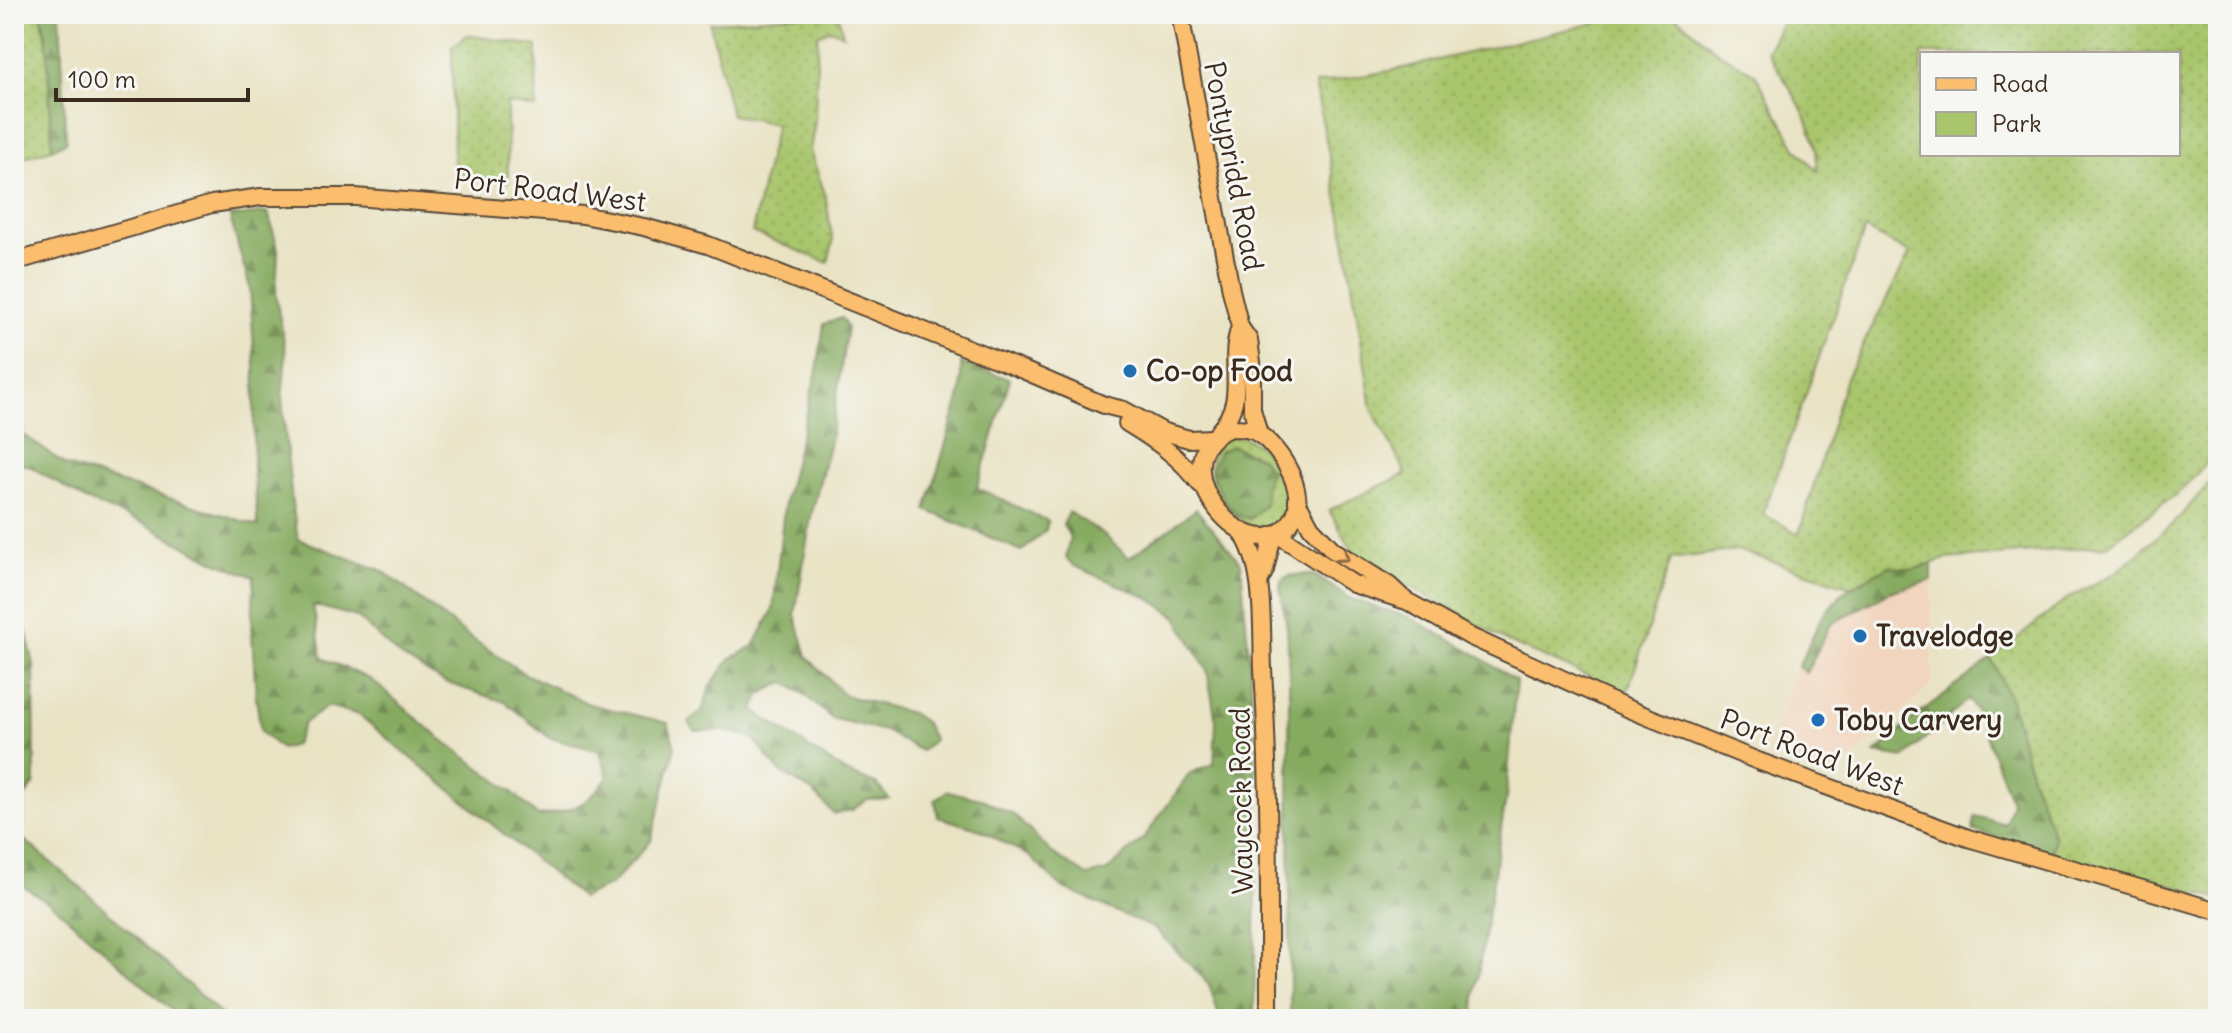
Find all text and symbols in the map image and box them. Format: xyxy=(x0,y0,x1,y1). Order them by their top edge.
scale bar xyxy=(56,52,248,102)
legend xyxy=(1920,52,2180,156)
street label: Pontypridd Road xyxy=(1196,58,1272,274)
text: 100 m xyxy=(68,64,136,94)
text: Road xyxy=(1992,68,2048,98)
text: Park xyxy=(1992,108,2042,138)
street label: Port Road West xyxy=(452,160,648,220)
place label: Co-op Food xyxy=(1146,353,1293,389)
marker: Co-op Food xyxy=(1121,362,1139,380)
one-way arrow xyxy=(1335,548,1350,563)
place label: Travelodge xyxy=(1876,618,2014,654)
marker: Travelodge xyxy=(1851,627,1869,645)
street label: Port Road West xyxy=(1715,701,1909,803)
place label: Toby Carvery xyxy=(1834,702,2002,738)
street label: Waycock Road xyxy=(1221,707,1261,895)
marker: Toby Carvery xyxy=(1809,711,1827,729)

